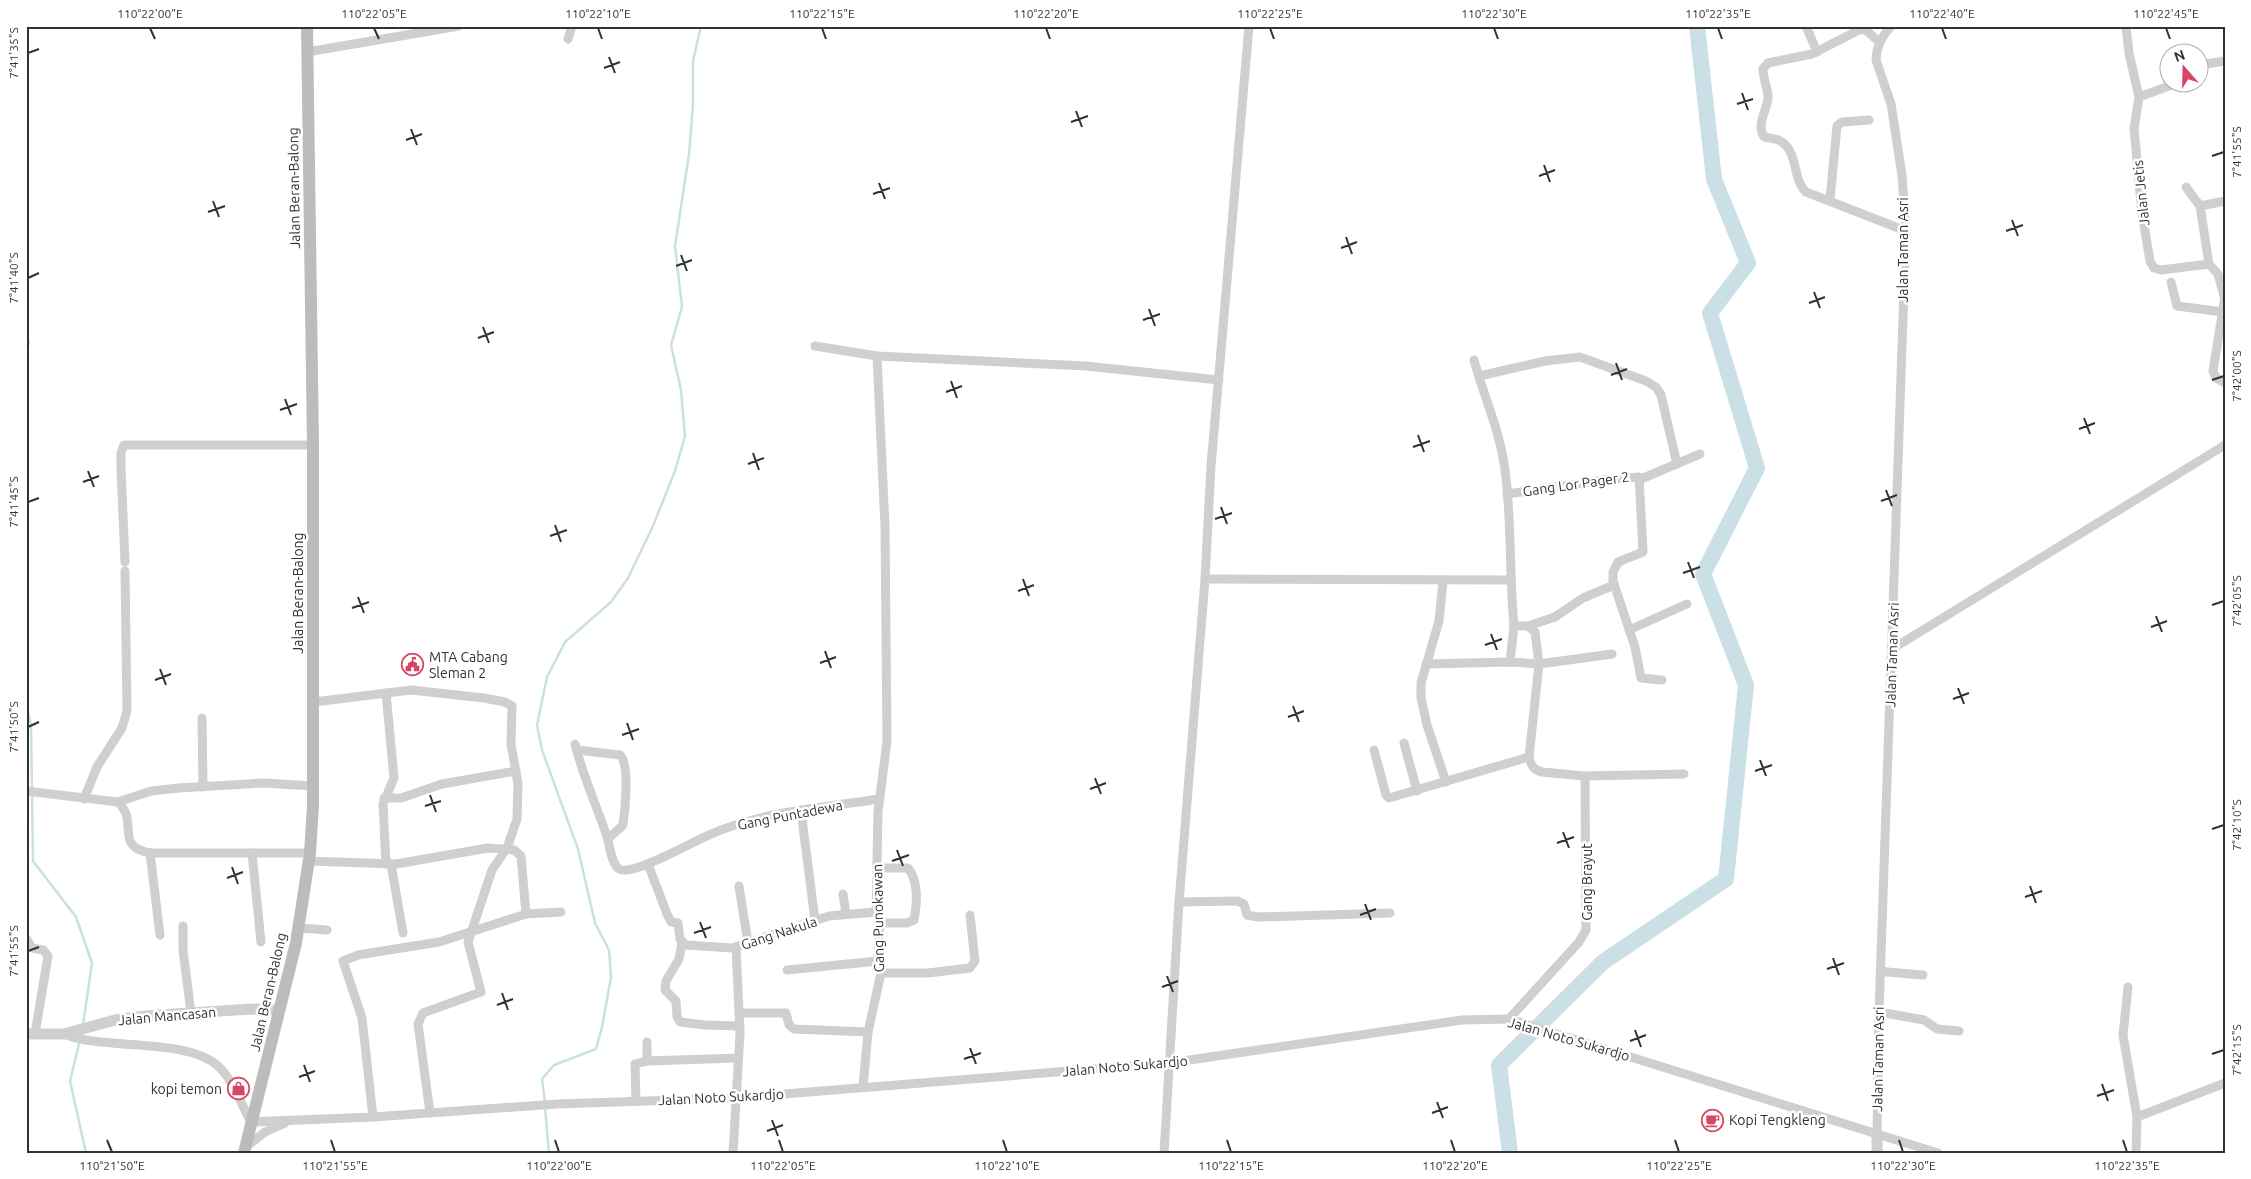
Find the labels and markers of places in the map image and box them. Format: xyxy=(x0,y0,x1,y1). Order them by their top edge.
place label: MTA Cabang Sleman 2 xyxy=(429,649,508,681)
public building icon: MTA Cabang Sleman 2 xyxy=(401,653,425,677)
shop icon: kopi temon xyxy=(226,1077,250,1101)
place label: kopi temon xyxy=(151,1081,222,1097)
cafe icon: Kopi Tengkleng xyxy=(1701,1108,1725,1132)
place label: Kopi Tengkleng xyxy=(1729,1112,1826,1128)

